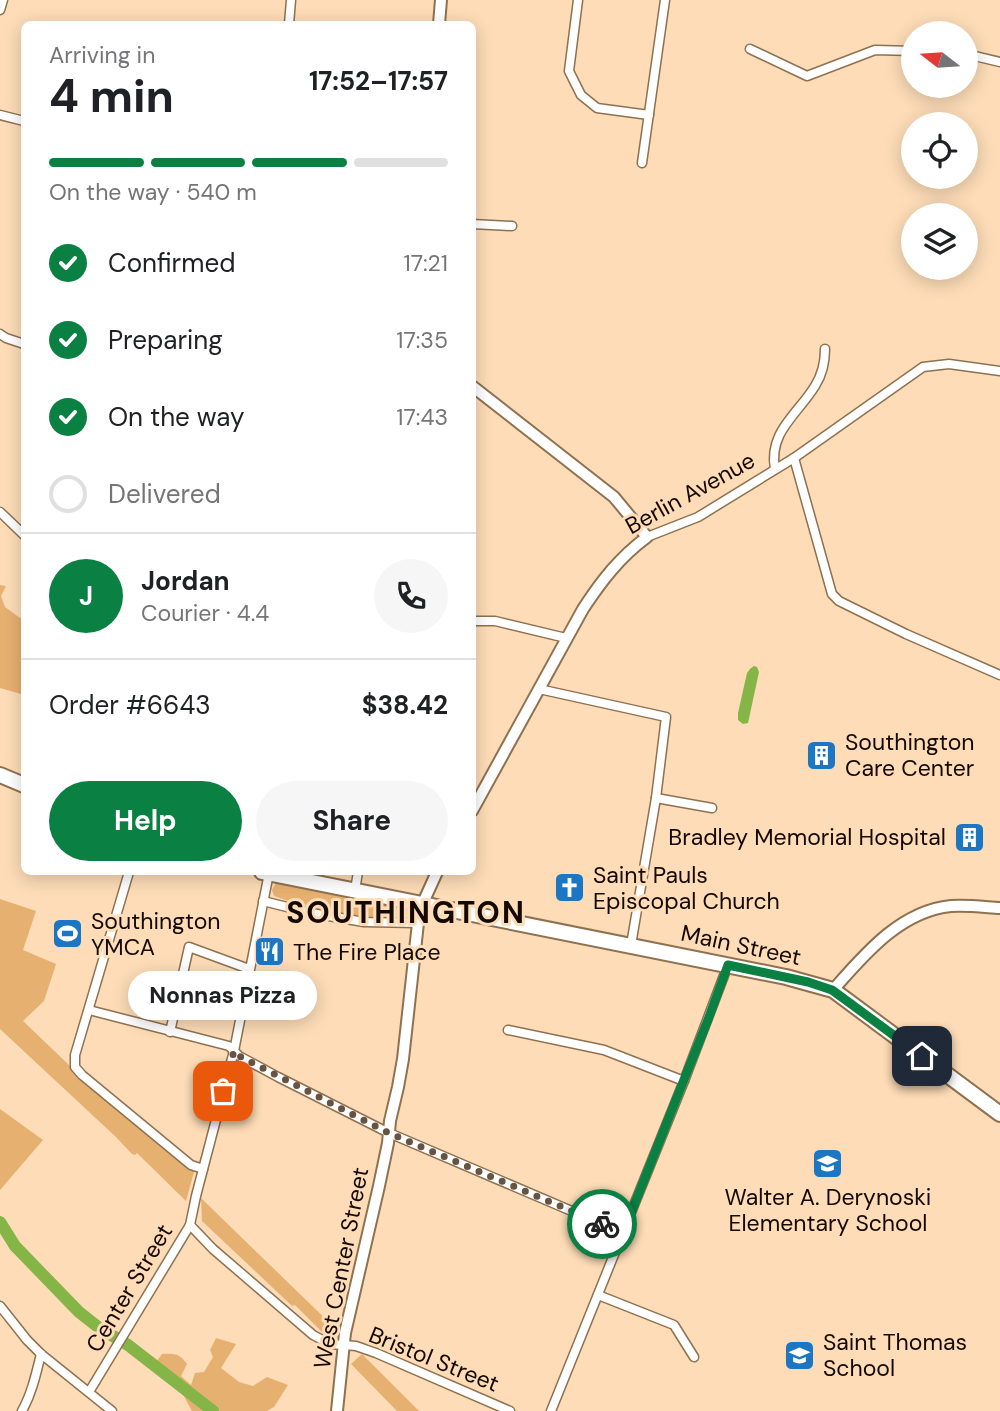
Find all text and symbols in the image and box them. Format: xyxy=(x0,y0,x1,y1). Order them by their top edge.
north arrow xyxy=(901,21,978,98)
map controls xyxy=(901,21,978,280)
text: Arriving in xyxy=(49,40,155,70)
text: 17:52–17:57 xyxy=(309,64,448,98)
text: 4 min xyxy=(49,66,174,126)
button: locate xyxy=(901,112,978,189)
text: On the way · 540 m xyxy=(49,177,257,207)
button: layers xyxy=(901,203,978,280)
icon: check xyxy=(49,244,87,282)
text: Confirmed xyxy=(108,246,235,280)
text: 17:21 xyxy=(403,248,448,278)
icon: check xyxy=(49,321,87,359)
text: Preparing xyxy=(108,323,223,357)
text: 17:35 xyxy=(396,325,448,355)
icon: check xyxy=(49,398,87,436)
text: On the way xyxy=(108,400,244,434)
text: 17:43 xyxy=(396,402,448,432)
street label: Berlin Avenue xyxy=(620,445,760,541)
text: Delivered xyxy=(108,477,221,511)
button: phone xyxy=(374,559,448,633)
text: Jordan xyxy=(141,564,230,598)
text: J xyxy=(79,579,93,613)
text: Courier · 4.4 xyxy=(141,598,269,628)
text: Order #6643 xyxy=(49,688,211,722)
text: $38.42 xyxy=(362,688,448,722)
place label: Southington Care Center xyxy=(845,727,975,783)
building icon: Southington Care Center xyxy=(805,738,839,772)
button: Help xyxy=(49,781,242,861)
button: Share xyxy=(256,781,448,861)
building icon: Bradley Memorial Hospital xyxy=(952,820,986,854)
place label: Bradley Memorial Hospital xyxy=(668,822,946,852)
place label: Saint Pauls Episcopal Church xyxy=(593,860,780,916)
church icon: Saint Pauls Episcopal Church xyxy=(553,871,587,905)
district label: SOUTHINGTON xyxy=(286,893,526,932)
place label: Southington YMCA xyxy=(91,906,221,962)
sports icon: Southington YMCA xyxy=(51,917,85,951)
street label: Main Street xyxy=(678,918,804,972)
restaurant icon: The Fire Place xyxy=(253,935,287,969)
place label: The Fire Place xyxy=(293,937,441,967)
callout: Nonnas Pizza xyxy=(128,972,318,1021)
text: Nonnas Pizza xyxy=(149,980,296,1010)
pin xyxy=(892,1026,952,1086)
icon: home xyxy=(903,1037,941,1075)
pin xyxy=(193,1061,253,1121)
icon: bag xyxy=(204,1072,242,1110)
school or university icon: Walter A. Derynoski Elementary School xyxy=(811,1146,845,1180)
street label: West Center Street xyxy=(307,1165,375,1371)
place label: Walter A. Derynoski Elementary School xyxy=(725,1182,931,1238)
courier xyxy=(567,1189,637,1259)
icon: bike xyxy=(583,1205,621,1243)
street label: Center Street xyxy=(79,1218,179,1358)
street label: Bristol Street xyxy=(365,1319,503,1399)
place label: Saint Thomas School xyxy=(823,1327,967,1383)
school or university icon: Saint Thomas School xyxy=(783,1338,817,1372)

